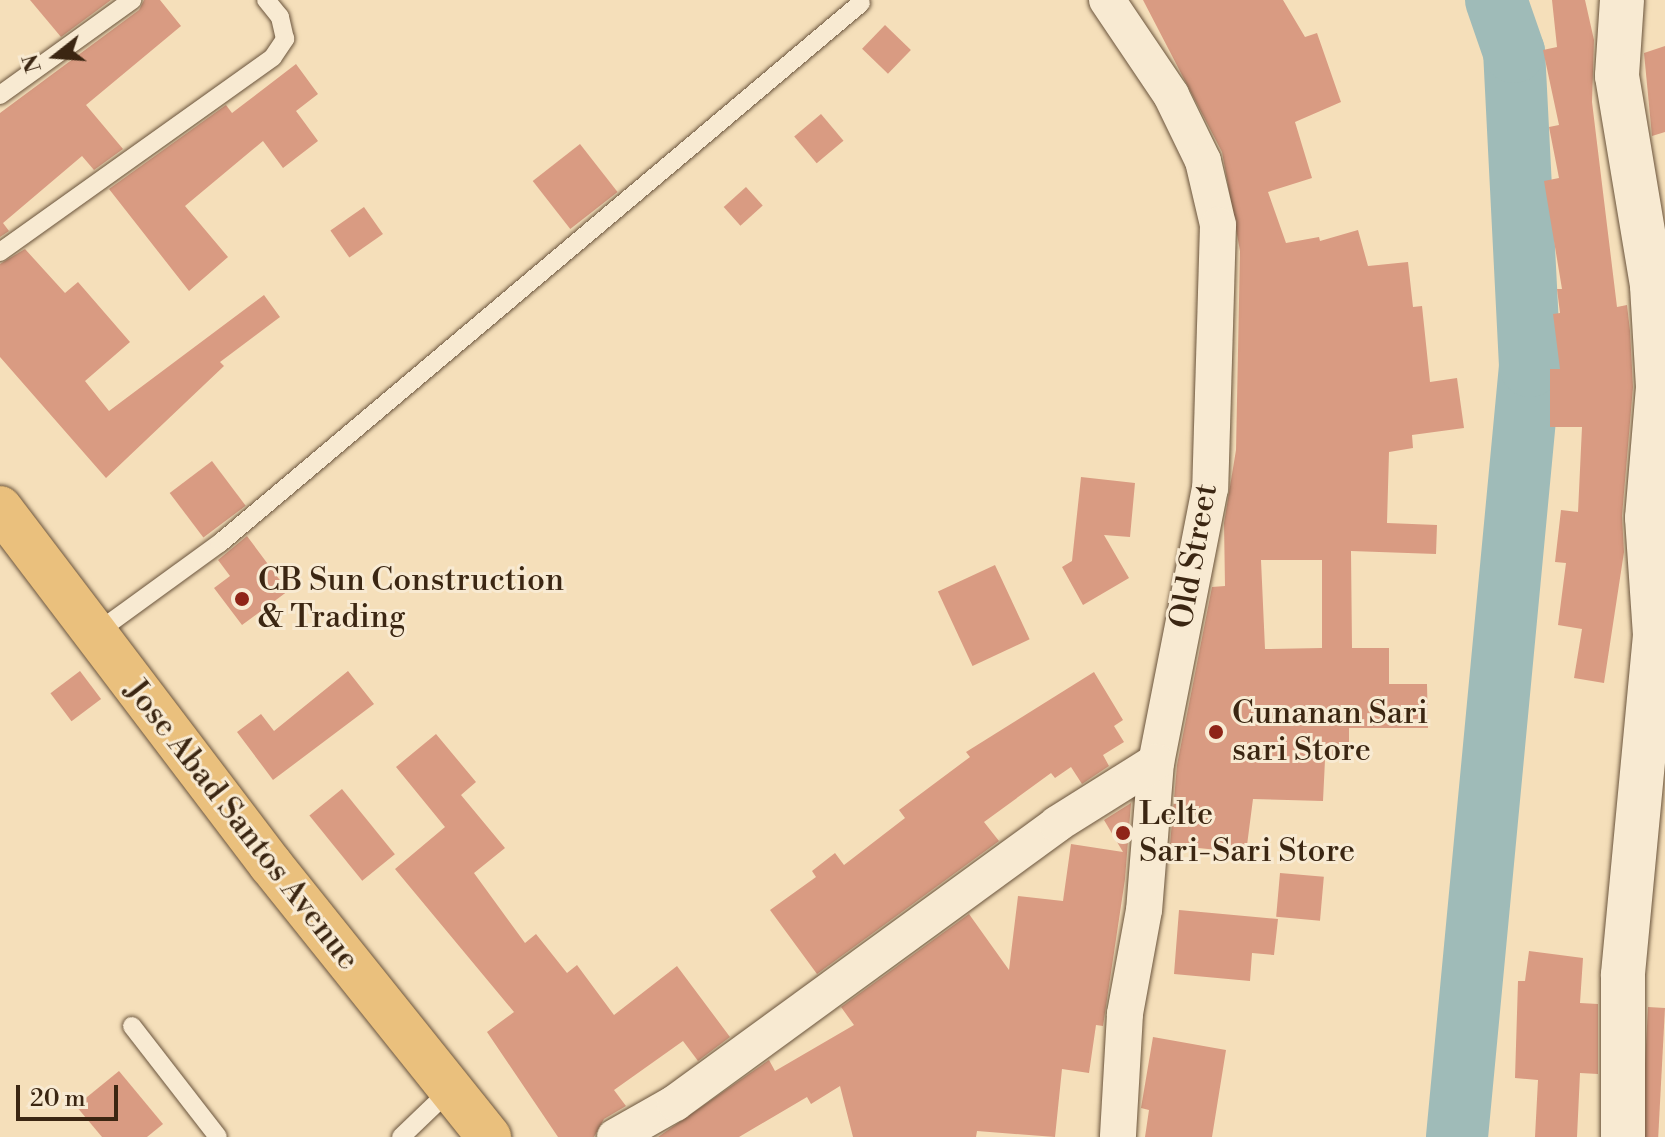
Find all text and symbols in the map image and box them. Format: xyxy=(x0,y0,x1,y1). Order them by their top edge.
north arrow xyxy=(16,16,96,96)
text: N xyxy=(17,51,48,75)
street label: Old Street xyxy=(1162,481,1226,631)
place label: CB Sun Construction & Trading xyxy=(258,562,564,637)
marker: CB Sun Construction & Trading xyxy=(233,590,251,608)
street label: Jose Abad Santos Avenue xyxy=(117,672,367,978)
place label: Cunanan Sari sari Store xyxy=(1232,695,1428,770)
marker: Cunanan Sari sari Store xyxy=(1207,723,1225,741)
place label: Lelte Sari-Sari Store xyxy=(1139,796,1355,871)
marker: Lelte Sari-Sari Store xyxy=(1114,824,1132,842)
scale bar xyxy=(20,1069,122,1119)
text: 20 m xyxy=(30,1084,86,1114)

